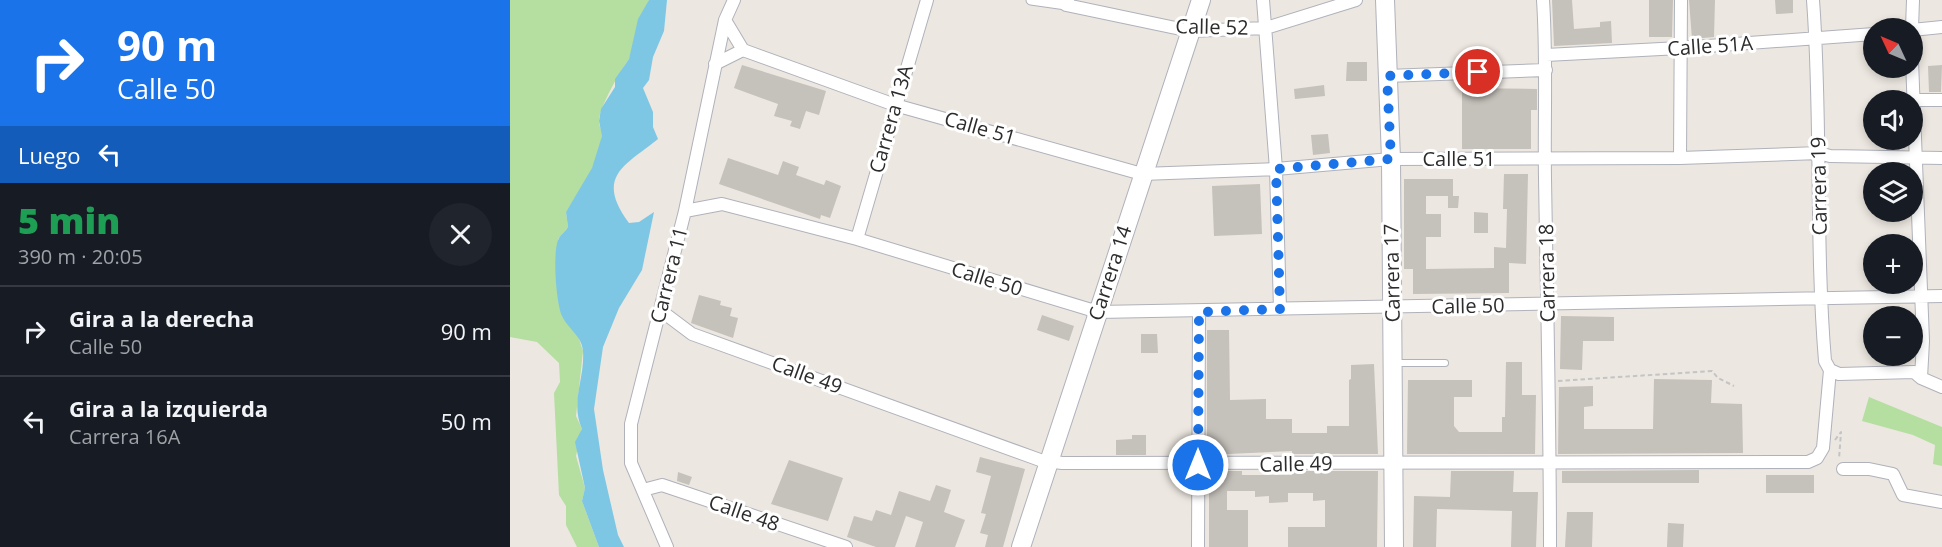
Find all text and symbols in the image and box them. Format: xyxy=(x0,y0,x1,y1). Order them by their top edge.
street label: Calle 52 xyxy=(1175,12,1249,41)
text: 90 m xyxy=(117,16,217,73)
north arrow xyxy=(1863,18,1923,78)
map controls xyxy=(1863,18,1923,366)
icon: right xyxy=(18,24,96,102)
street label: Calle 51A xyxy=(1666,29,1754,62)
pin xyxy=(1452,46,1503,97)
icon: arrive xyxy=(1461,55,1494,88)
street label: Carrera 13A xyxy=(862,61,919,176)
text: Calle 50 xyxy=(117,70,216,107)
button: sound xyxy=(1863,90,1923,150)
street label: Calle 51 xyxy=(941,104,1019,151)
street label: Carrera 19 xyxy=(1804,136,1833,236)
icon: left xyxy=(93,138,126,171)
text: Luego xyxy=(18,140,81,170)
street label: Calle 51 xyxy=(1422,145,1496,172)
button: layers xyxy=(1863,162,1923,222)
text: 5 min xyxy=(18,196,120,245)
button: close xyxy=(429,203,492,266)
street label: Carrera 14 xyxy=(1081,221,1138,324)
street label: Carrera 17 xyxy=(1377,223,1406,323)
street label: Carrera 18 xyxy=(1532,223,1561,323)
street label: Carrera 11 xyxy=(643,224,694,326)
button: + xyxy=(1863,234,1923,294)
text: 390 m · 20:05 xyxy=(18,243,143,270)
street label: Calle 50 xyxy=(948,255,1026,302)
street label: Calle 50 xyxy=(1431,291,1505,320)
text: Gira a la derecha xyxy=(69,303,254,333)
button: − xyxy=(1863,306,1923,366)
icon: right xyxy=(18,315,51,348)
text: 90 m xyxy=(441,316,492,346)
text: Calle 50 xyxy=(69,333,142,360)
street label: Calle 49 xyxy=(768,349,846,400)
text: Gira a la izquierda xyxy=(69,393,268,423)
icon: left xyxy=(18,405,51,438)
text: 50 m xyxy=(441,406,492,436)
text: Carrera 16A xyxy=(69,423,180,450)
position arrow xyxy=(1166,433,1230,497)
street label: Calle 49 xyxy=(1259,449,1333,478)
street label: Calle 48 xyxy=(705,488,783,537)

